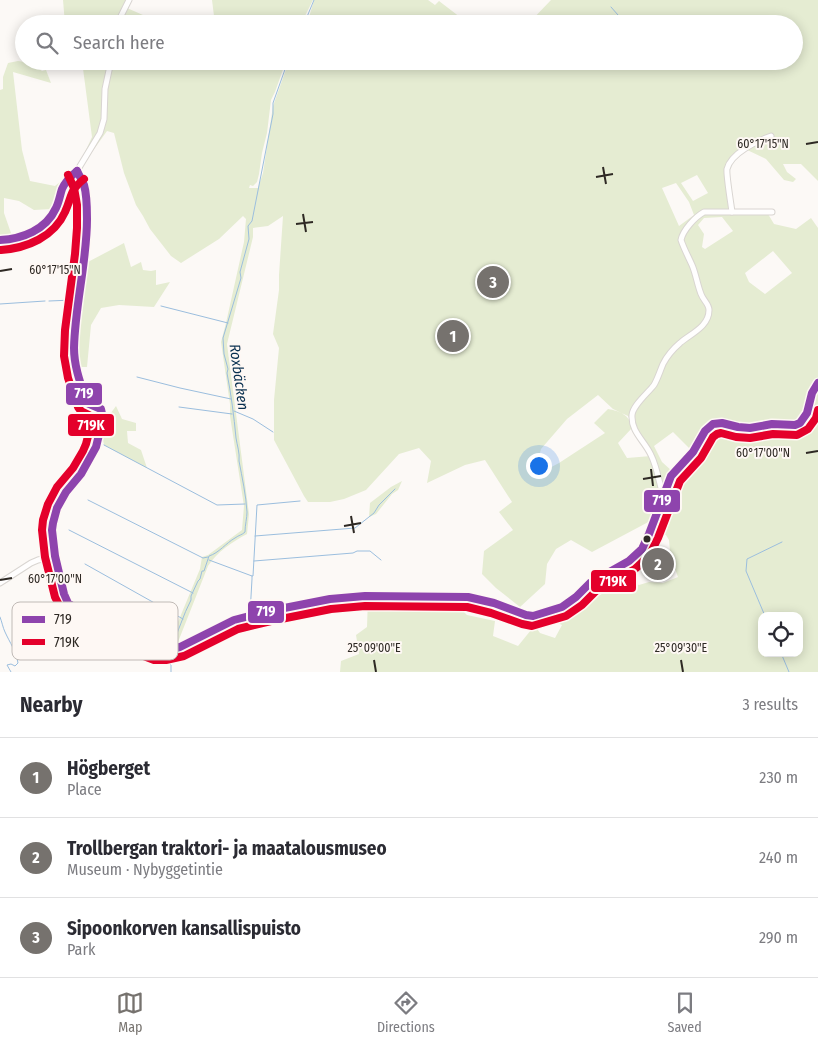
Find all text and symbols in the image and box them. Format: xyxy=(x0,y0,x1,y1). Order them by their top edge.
search box xyxy=(15,15,803,70)
icon: search xyxy=(33,29,61,57)
text: Search here xyxy=(73,31,165,54)
text: 60°17'15"N xyxy=(737,137,789,151)
text: 60°17'15"N xyxy=(29,263,81,277)
pin: 3 xyxy=(477,263,509,301)
pin: 1 xyxy=(437,317,469,355)
water label: Roxbäcken xyxy=(225,343,253,411)
line badge: 719 xyxy=(65,382,103,406)
text: 719 xyxy=(74,385,94,402)
line badge: 719K xyxy=(67,413,115,437)
text: 719K xyxy=(77,417,105,434)
text: 60°17'00"N xyxy=(736,446,790,460)
your location xyxy=(526,453,552,479)
line badge: 719 xyxy=(643,489,681,513)
text: 719 xyxy=(652,492,672,509)
unlabelled marker xyxy=(642,534,652,544)
pin: 2 xyxy=(642,545,674,583)
line badge: 719K xyxy=(590,569,637,593)
text: 60°17'00"N xyxy=(28,572,82,586)
text: 719K xyxy=(599,573,627,590)
line badge: 719 xyxy=(247,600,285,624)
legend xyxy=(12,602,178,660)
text: 719 xyxy=(256,603,276,620)
text: 719 xyxy=(54,611,72,628)
map controls xyxy=(758,612,803,657)
button: locate xyxy=(758,612,803,657)
text: 719K xyxy=(54,634,80,651)
text: 25°09'00"E xyxy=(347,641,401,655)
text: 25°09'30"E xyxy=(655,641,708,655)
text: Nearby xyxy=(20,692,82,718)
text: 3 results xyxy=(742,695,798,714)
text: Högberget xyxy=(67,757,150,780)
text: 1 xyxy=(33,768,39,787)
text: 230 m xyxy=(759,768,798,787)
text: Place xyxy=(67,780,102,799)
text: Trollbergan traktori- ja maatalousmuseo xyxy=(67,837,387,860)
text: 2 xyxy=(32,848,40,867)
text: 240 m xyxy=(759,848,798,867)
text: Museum · Nybyggetintie xyxy=(67,860,223,879)
text: Sipoonkorven kansallispuisto xyxy=(67,917,301,940)
text: 3 xyxy=(32,928,40,947)
text: 290 m xyxy=(759,928,798,947)
text: Park xyxy=(67,940,95,959)
tab: Map xyxy=(116,989,144,1036)
tab: Directions xyxy=(377,989,435,1036)
tab: Saved xyxy=(667,989,702,1036)

